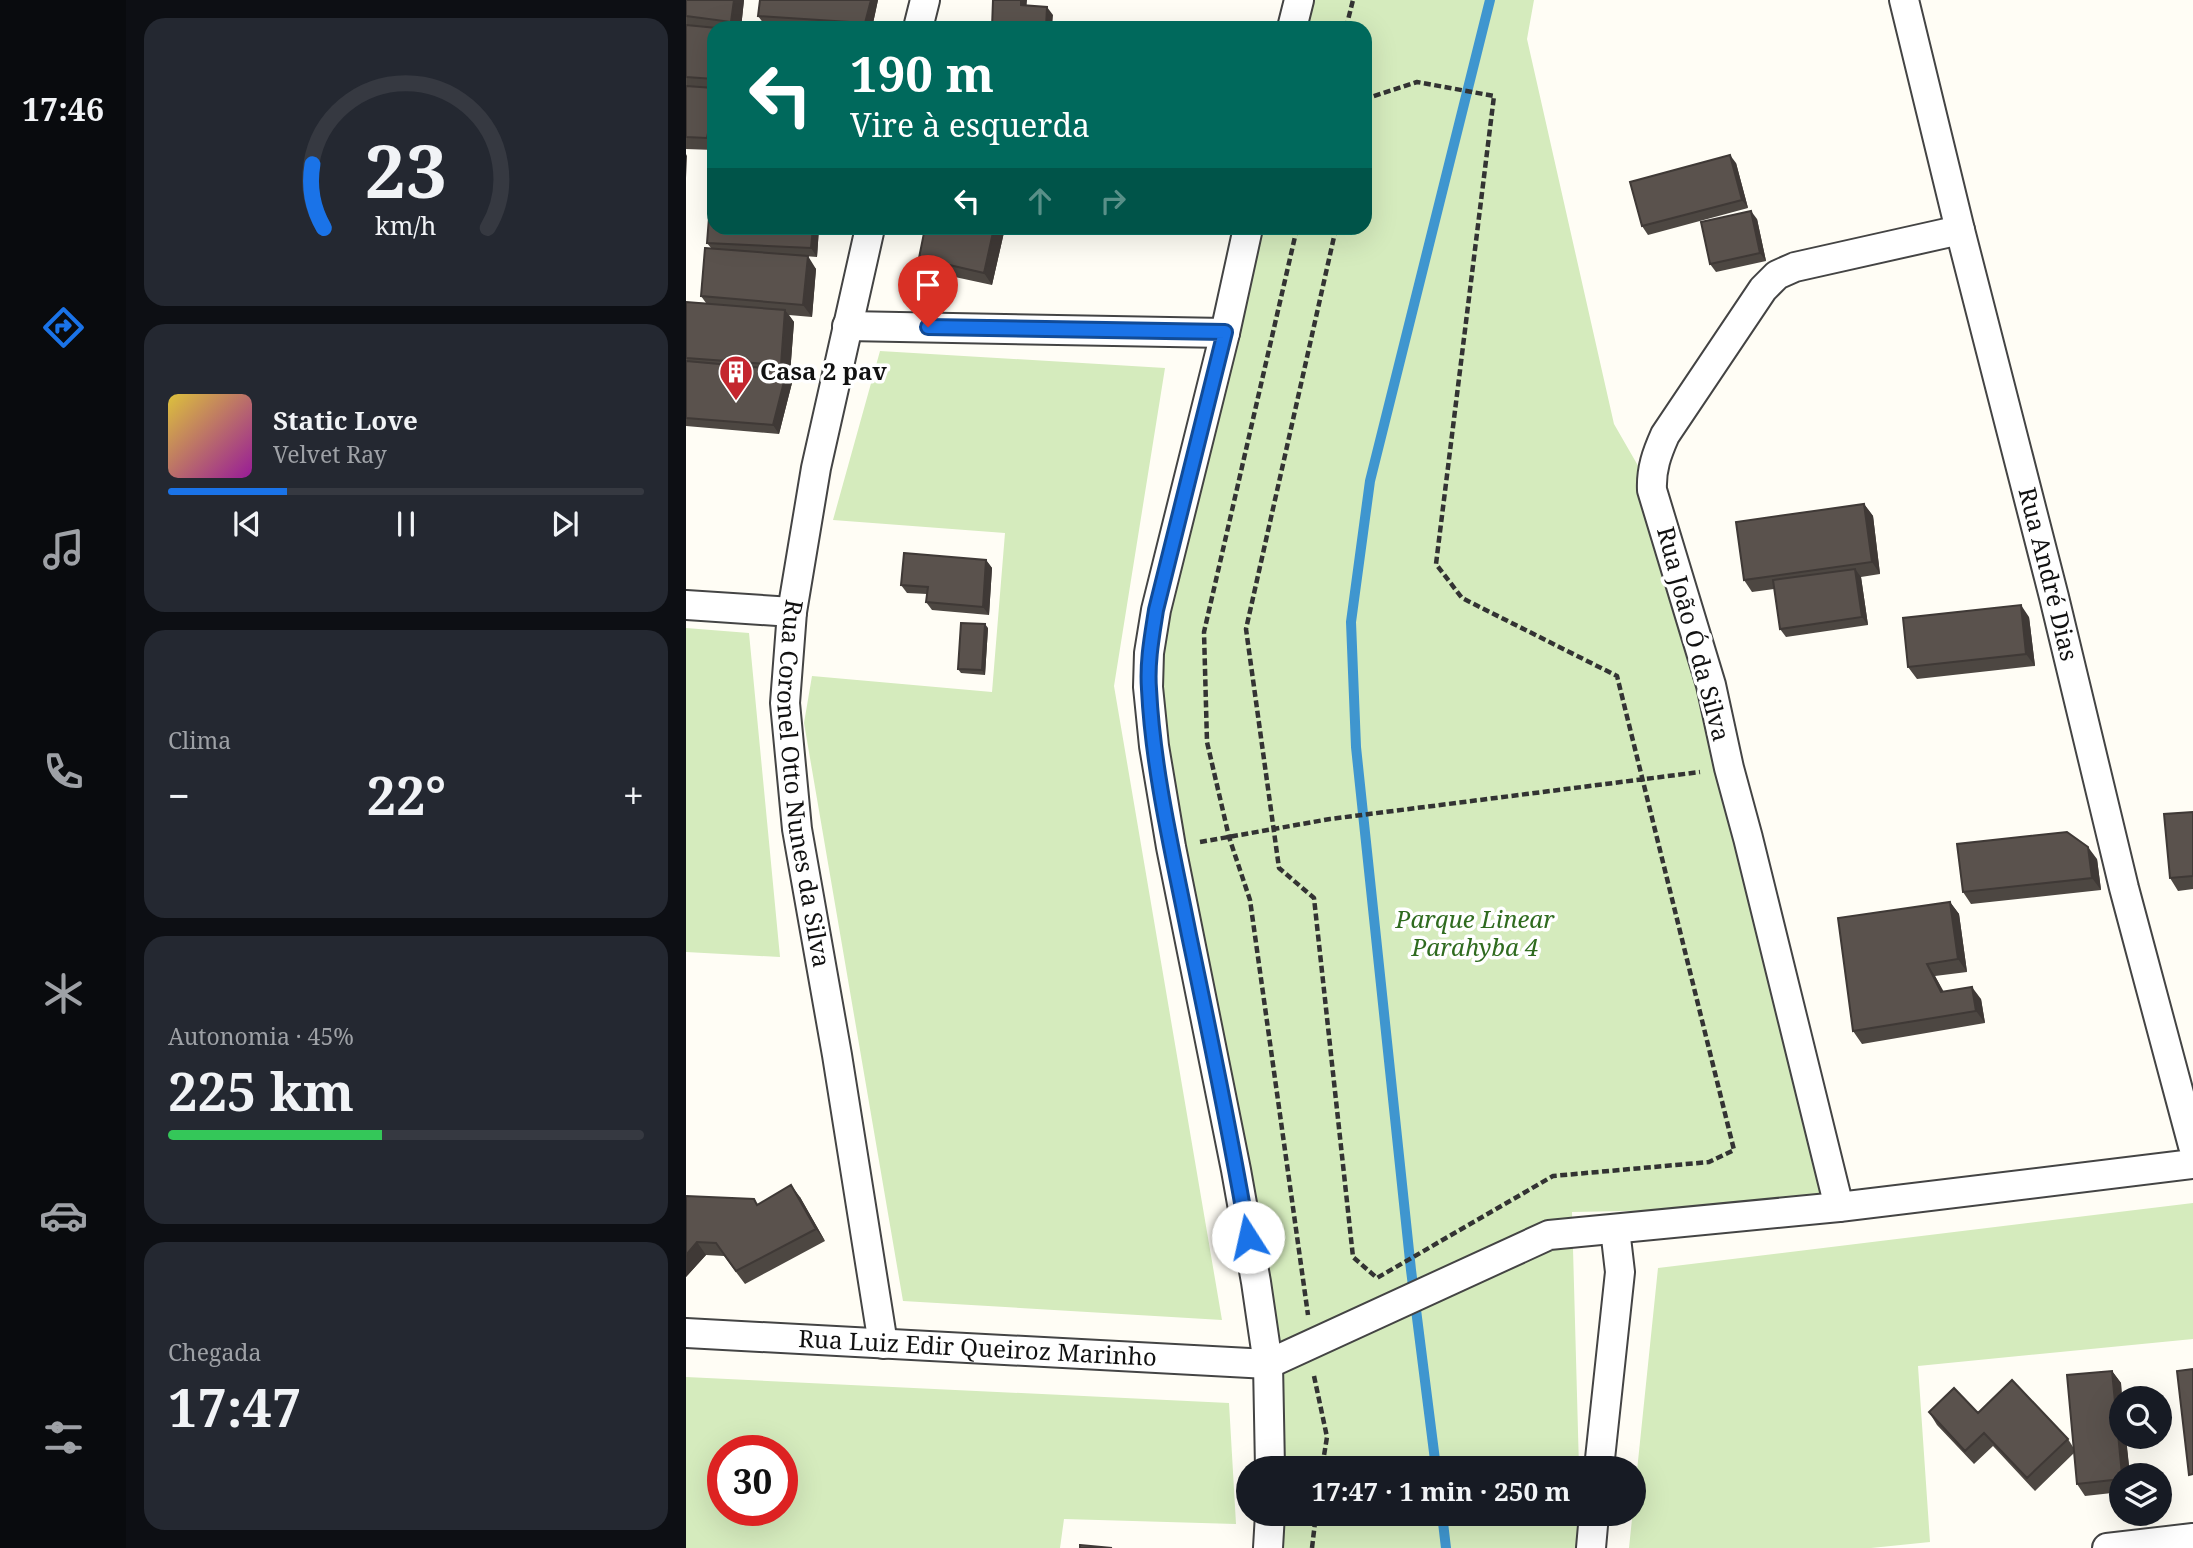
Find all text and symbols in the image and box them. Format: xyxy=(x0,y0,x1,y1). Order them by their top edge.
text: 190 m xyxy=(850,40,994,106)
icon: left xyxy=(735,49,826,140)
text: 17:46 xyxy=(22,87,104,130)
text: Vire à esquerda xyxy=(850,103,1090,146)
text: 23 xyxy=(365,120,447,219)
icon: left xyxy=(948,182,986,220)
icon: ahead xyxy=(1021,182,1059,220)
icon: right xyxy=(1094,182,1132,220)
text: km/h xyxy=(375,208,437,242)
pin xyxy=(898,255,958,327)
icon: arrive xyxy=(909,266,947,304)
icon: directions xyxy=(39,303,88,352)
building icon: Casa 2 pav xyxy=(717,353,755,402)
place label: Casa 2 pav xyxy=(760,354,887,387)
text: Static Love xyxy=(273,402,418,438)
text: Velvet Ray xyxy=(273,438,387,470)
street label: Rua André Dias xyxy=(2012,484,2087,664)
icon: previous xyxy=(228,505,266,543)
icon: pause xyxy=(387,505,425,543)
icon: next xyxy=(546,505,584,543)
street label: Rua João Ó da Silva xyxy=(1650,523,1739,745)
icon: music xyxy=(39,525,88,574)
street label: Rua Coronel Otto Nunes da Silva xyxy=(770,597,839,970)
text: Clima xyxy=(168,724,231,756)
icon: phone xyxy=(39,747,88,796)
text: 22° xyxy=(367,759,446,830)
text: − xyxy=(168,769,190,821)
text: + xyxy=(623,769,644,821)
park label: Parque Linear Parahyba 4 xyxy=(1395,902,1555,963)
icon: climate xyxy=(39,969,88,1018)
text: Autonomia · 45% xyxy=(168,1020,354,1052)
text: 225 km xyxy=(168,1055,354,1126)
icon: car xyxy=(39,1191,88,1240)
position arrow xyxy=(1211,1200,1285,1274)
street label: Rua Luiz Edir Queiroz Marinho xyxy=(798,1321,1158,1373)
text: Chegada xyxy=(168,1336,261,1368)
text: 17:47 xyxy=(168,1371,301,1442)
map controls xyxy=(2109,1386,2172,1526)
button: search xyxy=(2109,1386,2172,1449)
icon: filters xyxy=(39,1413,88,1462)
speed limit sign: 30 xyxy=(707,1435,798,1526)
button: layers xyxy=(2109,1463,2172,1526)
text: 17:47 · 1 min · 250 m xyxy=(1311,1473,1571,1509)

